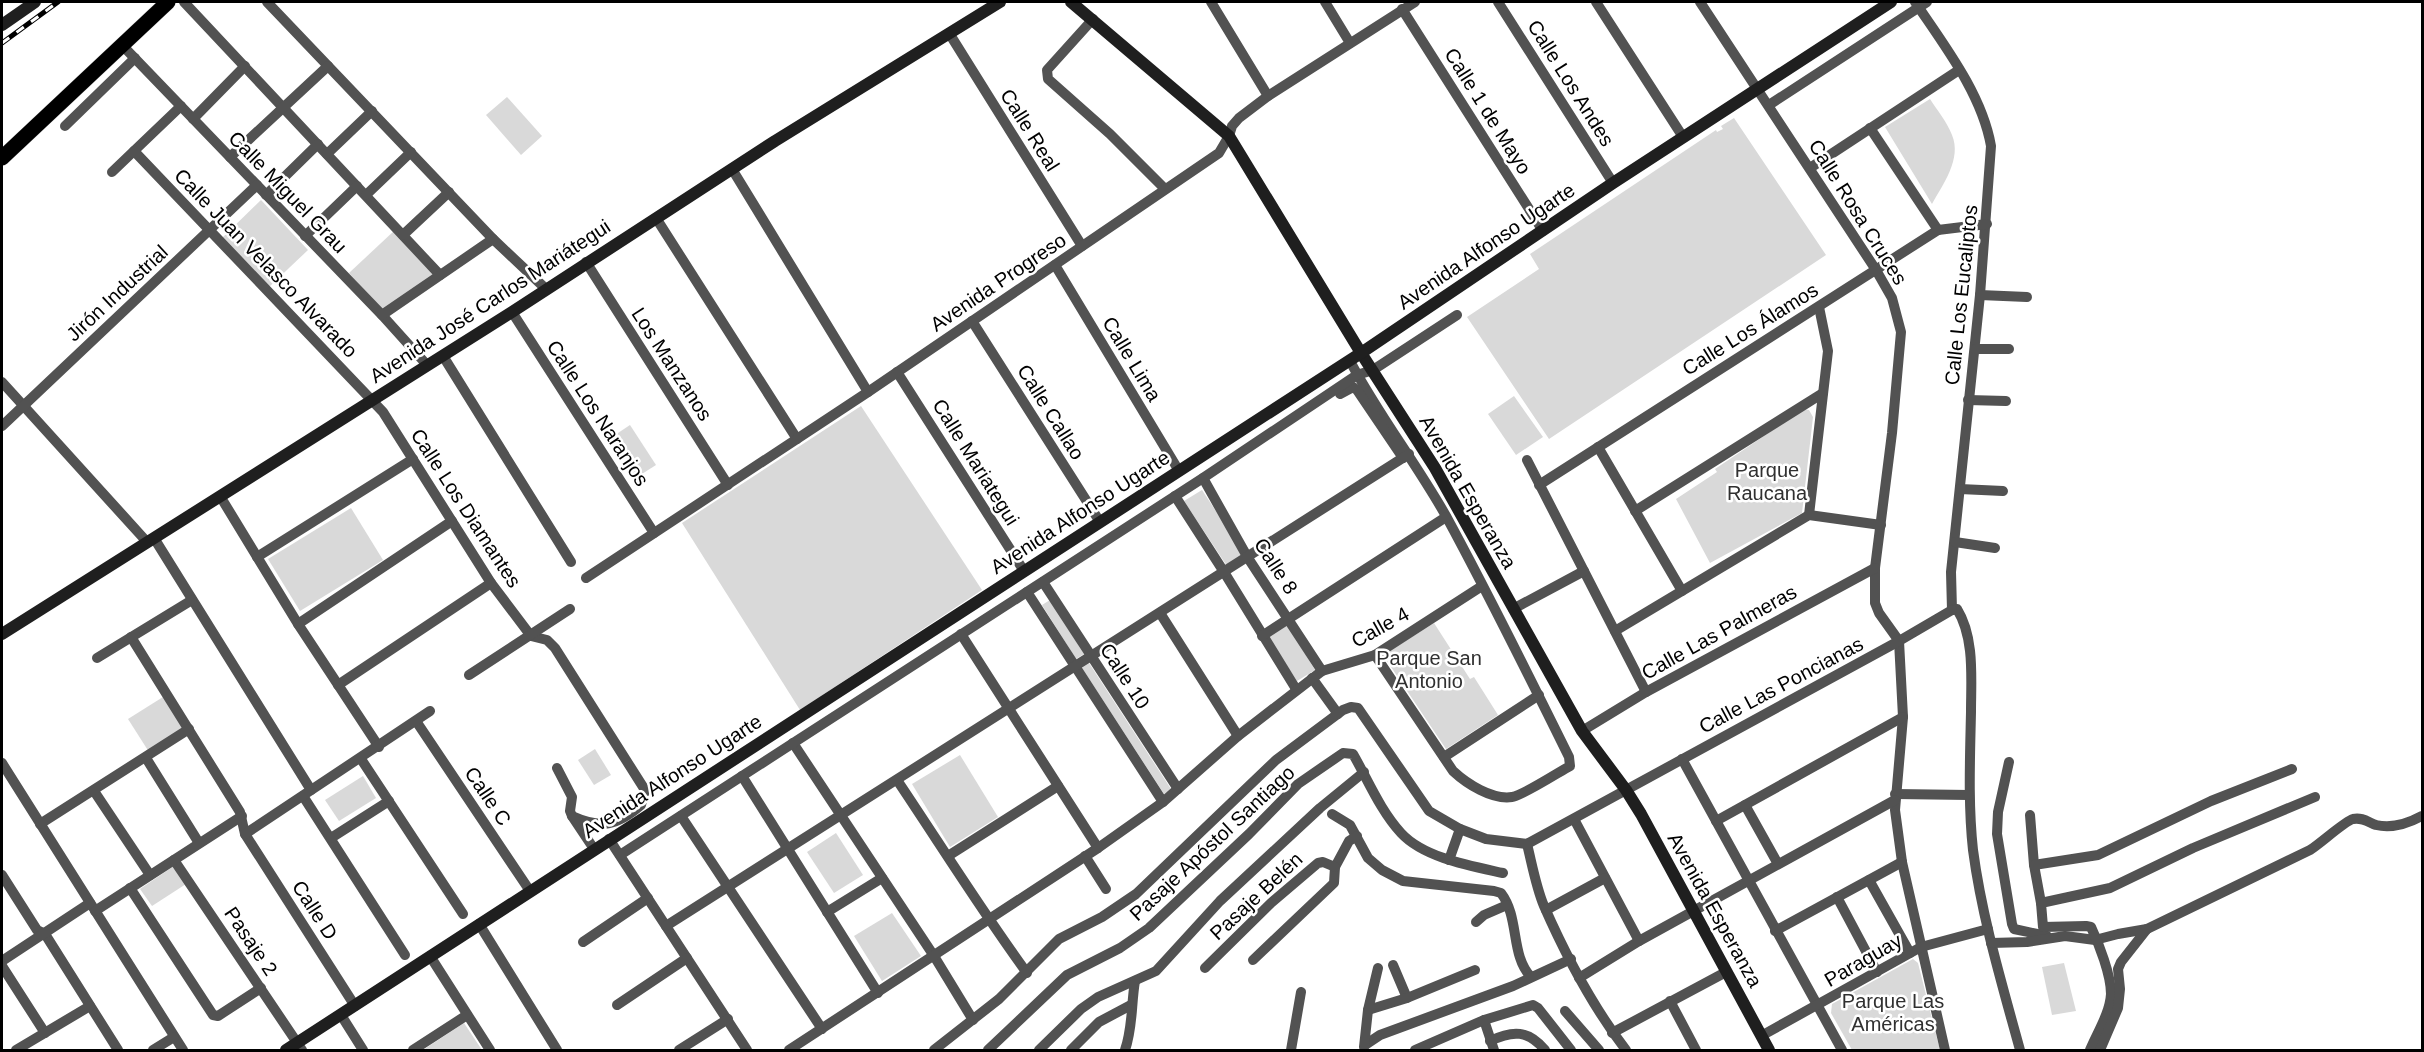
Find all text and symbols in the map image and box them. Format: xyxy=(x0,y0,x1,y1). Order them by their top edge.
street label: Calle Los Andes xyxy=(1523,16,1619,150)
street label: Calle 1 de Mayo xyxy=(1440,44,1536,178)
street label: Calle Real xyxy=(996,85,1064,175)
street label: Calle Miguel Grau xyxy=(224,127,352,257)
street label: Calle Rosa Cruces xyxy=(1804,135,1912,289)
street label: Calle Juan Velasco Alvarado xyxy=(170,164,362,362)
street label: Avenida Alfonso Ugarte xyxy=(1393,179,1579,313)
street label: Calle Los Eucaliptos xyxy=(1941,204,1981,386)
street label: Avenida José Carlos Mariátegui xyxy=(366,215,614,387)
street label: Avenida Progreso xyxy=(926,229,1070,335)
street label: Jirón Industrial xyxy=(62,241,172,345)
street label: Calle Los Álamos xyxy=(1678,278,1822,380)
street label: Los Manzanos xyxy=(627,303,717,425)
street label: Calle Lima xyxy=(1098,313,1166,406)
street label: Calle Los Naranjos xyxy=(543,336,653,490)
street label: Calle Callao xyxy=(1013,360,1089,464)
street label: Calle Mariategui xyxy=(928,395,1024,529)
street label: Avenida Esperanza xyxy=(1415,412,1521,573)
street label: Calle Los Diamantes xyxy=(407,425,525,591)
street label: Avenida Alfonso Ugarte xyxy=(987,446,1173,578)
park label: Parque Raucana xyxy=(1727,459,1808,504)
street label: Calle 8 xyxy=(1250,534,1302,598)
street label: Calle Las Palmeras xyxy=(1638,580,1800,684)
street label: Calle 4 xyxy=(1347,602,1413,652)
street label: Calle Las Poncianas xyxy=(1695,632,1867,738)
street label: Calle 10 xyxy=(1096,639,1154,713)
park label: Parque San Antonio xyxy=(1376,647,1482,692)
street label: Avenida Alfonso Ugarte xyxy=(579,710,765,842)
street label: Pasaje Apóstol Santiago xyxy=(1125,761,1299,925)
street label: Calle C xyxy=(461,763,515,829)
street label: Avenida Esperanza xyxy=(1663,829,1767,992)
street label: Pasaje Belén xyxy=(1205,848,1307,944)
street label: Calle D xyxy=(288,877,342,943)
street label: Pasaje 2 xyxy=(220,903,282,979)
street label: Paraguay xyxy=(1820,929,1906,991)
park label: Parque Las Américas xyxy=(1842,990,1944,1035)

